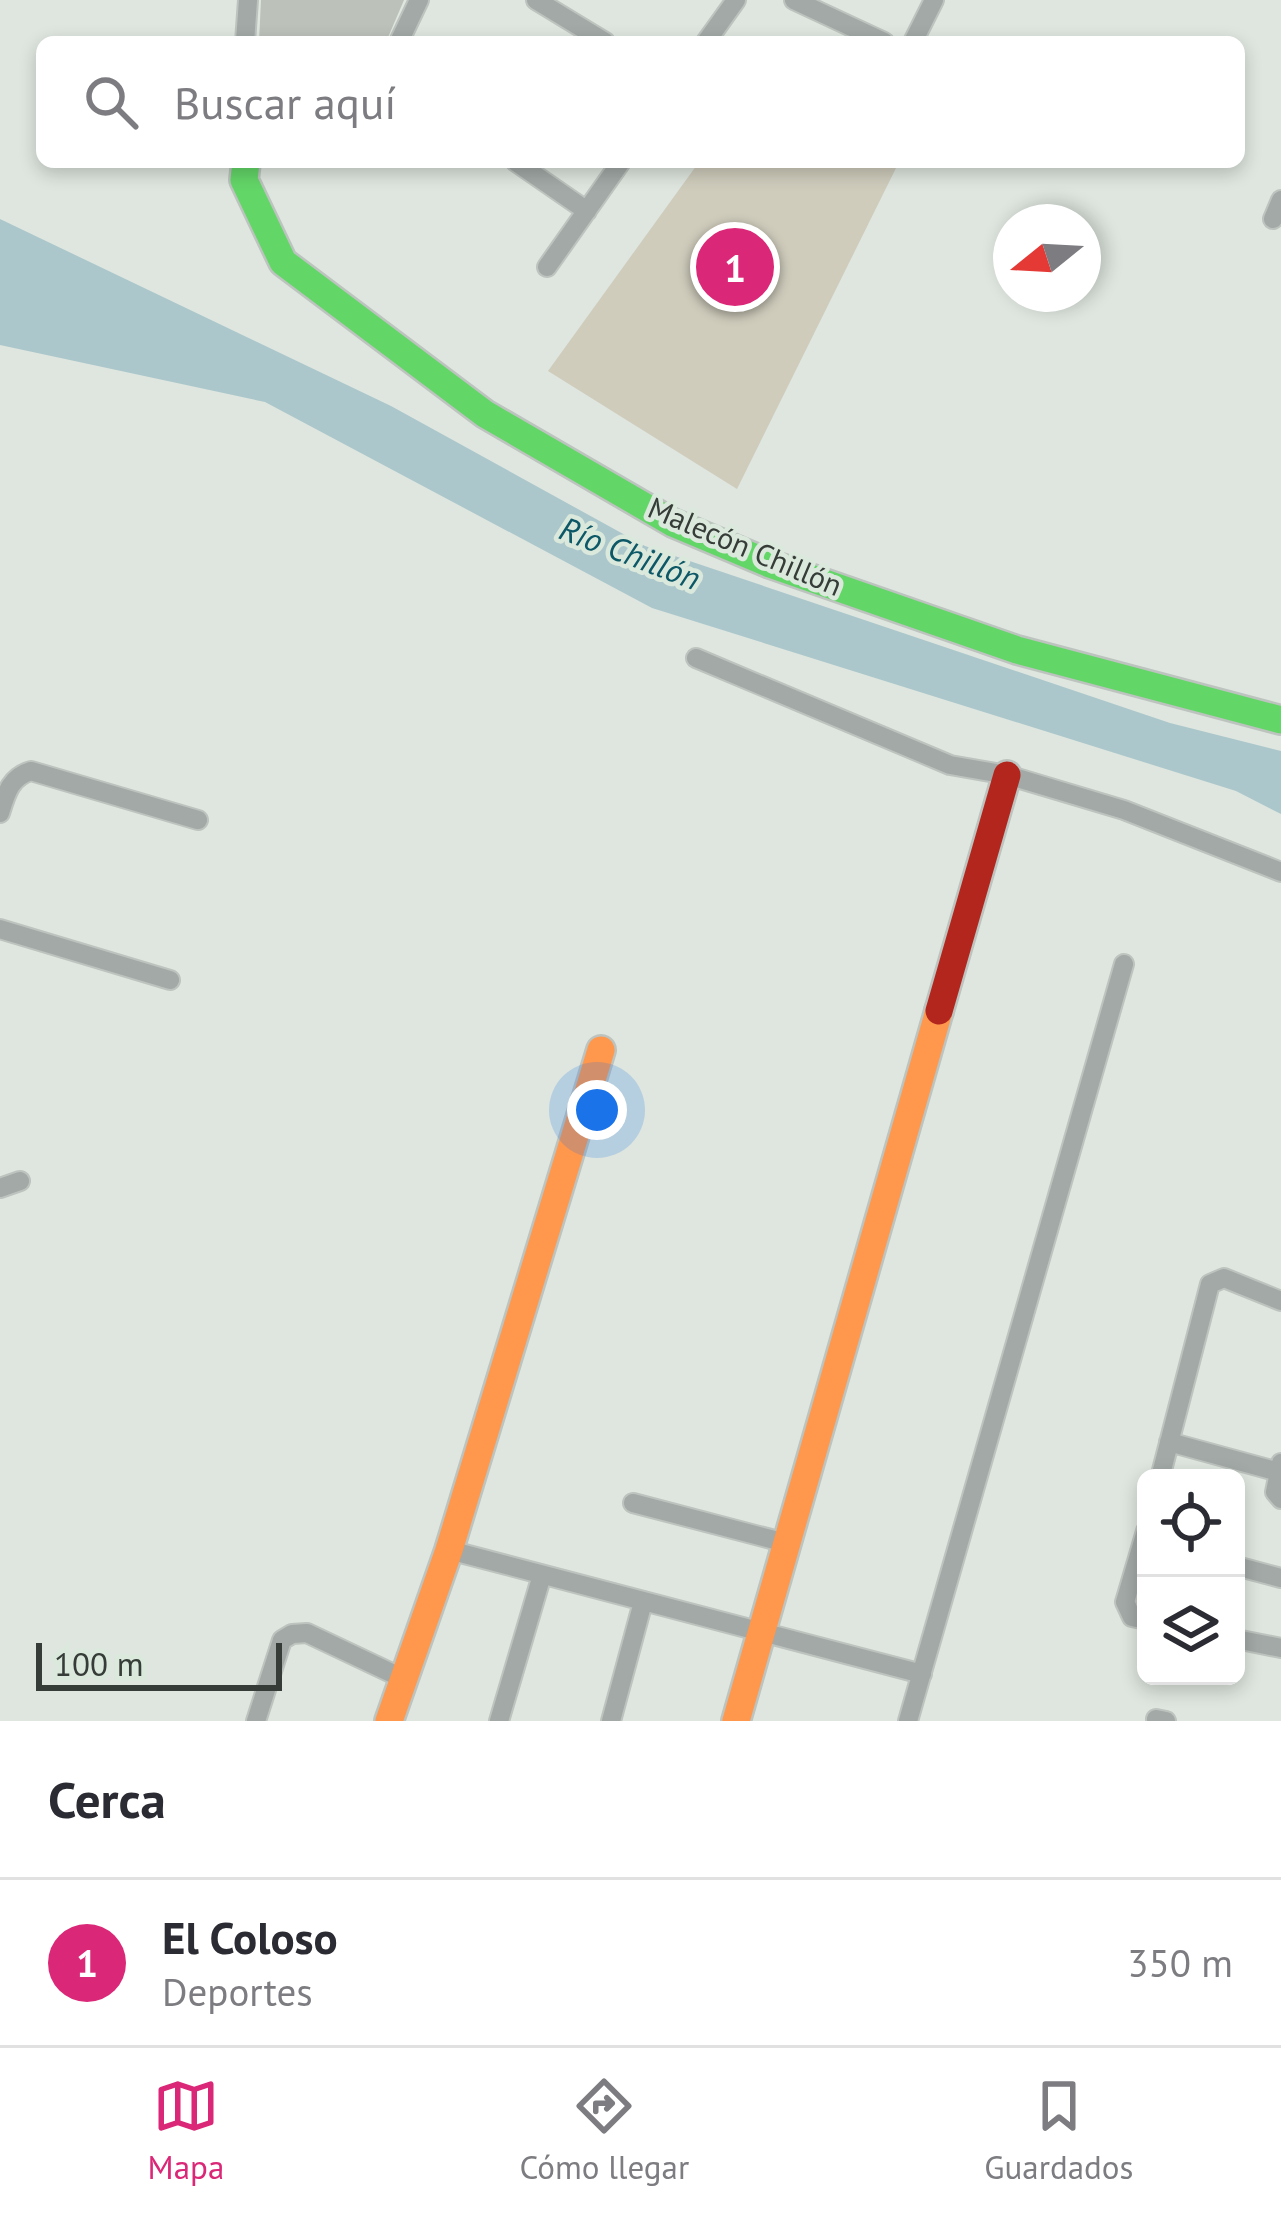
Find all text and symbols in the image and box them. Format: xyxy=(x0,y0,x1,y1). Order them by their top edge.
search box xyxy=(36,36,1245,168)
icon: search xyxy=(78,69,144,135)
text: Buscar aquí xyxy=(174,73,396,131)
north arrow xyxy=(993,204,1101,312)
pin: 1 xyxy=(696,222,774,312)
street label: Malecón Chillón xyxy=(643,487,849,604)
water label: Río Chillón xyxy=(554,506,707,599)
your location xyxy=(567,1080,627,1140)
map controls xyxy=(1137,1469,1245,1685)
button: locate xyxy=(1137,1469,1245,1577)
button: layers xyxy=(1137,1577,1245,1685)
scale bar xyxy=(36,1637,282,1690)
text: 100 m xyxy=(54,1642,144,1685)
text: Cerca xyxy=(48,1766,166,1832)
text: El Coloso xyxy=(162,1908,338,1966)
text: 1 xyxy=(76,1937,98,1988)
text: 350 m xyxy=(1127,1937,1233,1988)
text: Deportes xyxy=(162,1966,313,2017)
tab: Mapa xyxy=(148,2073,224,2188)
tab: Cómo llegar xyxy=(520,2073,689,2188)
tab: Guardados xyxy=(984,2073,1133,2188)

